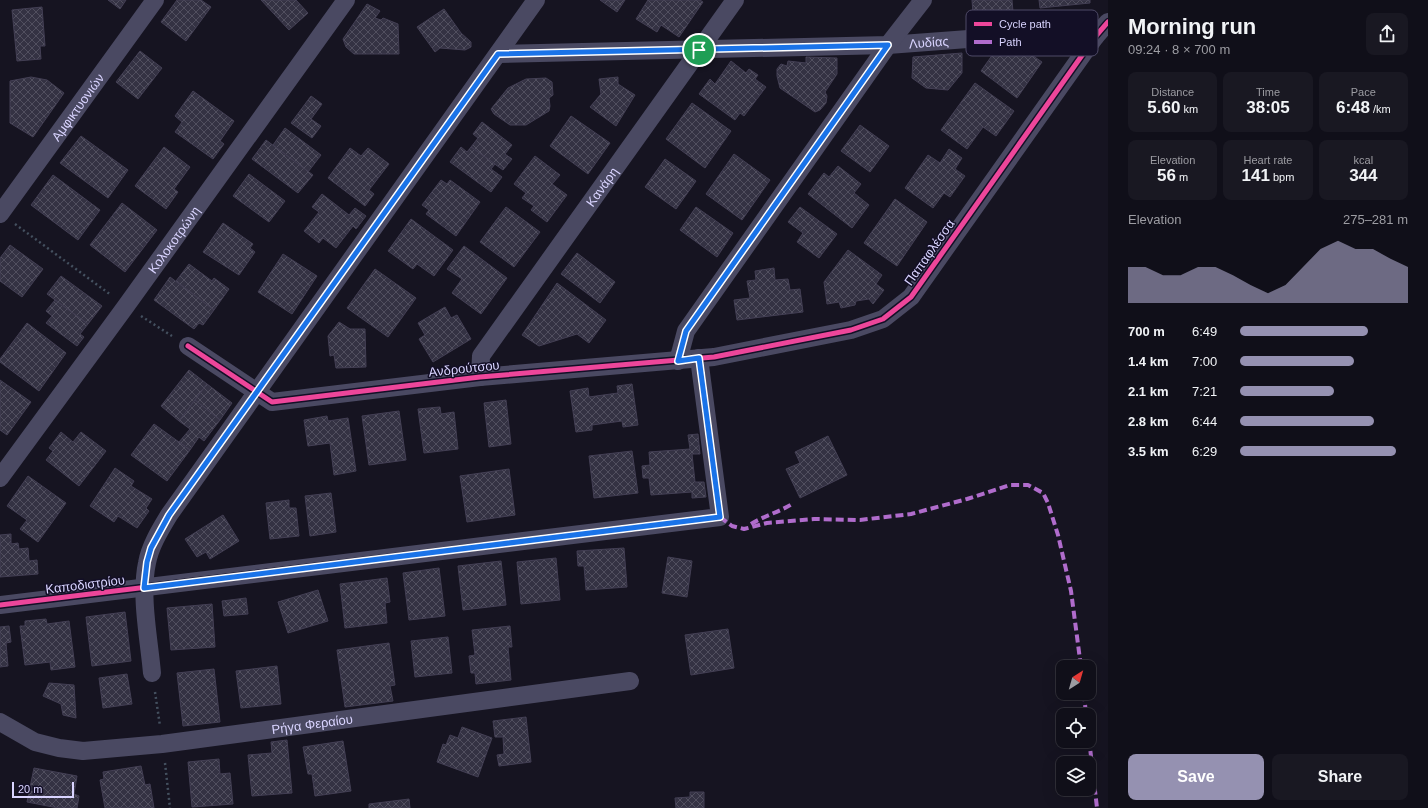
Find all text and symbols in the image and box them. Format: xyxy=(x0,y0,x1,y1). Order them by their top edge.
legend xyxy=(966,10,1098,56)
button: share xyxy=(1366,13,1408,55)
text: Morning run xyxy=(1128,14,1256,39)
text: Cycle path xyxy=(999,18,1051,30)
pin xyxy=(682,33,716,67)
street label: Λυδίας xyxy=(908,34,949,51)
text: Path xyxy=(999,36,1022,48)
icon: arrive xyxy=(688,39,710,61)
text: 09:24 · 8 × 700 m xyxy=(1128,42,1230,57)
street label: Αμφικτυονιών xyxy=(48,71,107,144)
text: Distance xyxy=(1151,86,1194,98)
text: Time xyxy=(1256,86,1280,98)
text: Pace xyxy=(1351,86,1376,98)
text: 5.60 xyxy=(1147,98,1180,117)
text: 38:05 xyxy=(1246,98,1290,117)
text: 6:48 xyxy=(1336,98,1370,117)
text: km xyxy=(1180,103,1198,115)
text: /km xyxy=(1370,103,1391,115)
text: Elevation xyxy=(1150,154,1195,166)
text: Heart rate xyxy=(1244,154,1292,166)
text: kcal xyxy=(1354,154,1373,166)
street label: Κανάρη xyxy=(583,164,621,210)
text: 56 xyxy=(1157,166,1176,185)
text: 141 xyxy=(1242,166,1270,185)
text: 344 xyxy=(1349,166,1378,185)
text: m xyxy=(1176,171,1188,183)
text: bpm xyxy=(1270,171,1294,183)
street label: Κολοκοτρώνη xyxy=(145,203,203,276)
text: Elevation xyxy=(1128,212,1181,227)
text: 275–281 m xyxy=(1343,212,1408,227)
street label: Παπαφλέσσα xyxy=(901,216,958,288)
text: 700 m xyxy=(1128,324,1165,339)
text: 6:49 xyxy=(1192,324,1217,339)
text: 1.4 km xyxy=(1128,354,1168,369)
text: 7:00 xyxy=(1192,354,1217,369)
street label: Ανδρούτσου xyxy=(428,357,500,380)
text: 2.1 km xyxy=(1128,384,1168,399)
text: 7:21 xyxy=(1192,384,1217,399)
text: 2.8 km xyxy=(1128,414,1168,429)
text: 6:44 xyxy=(1192,414,1217,429)
text: 3.5 km xyxy=(1128,444,1168,459)
text: 6:29 xyxy=(1192,444,1217,459)
street label: Καποδιστρίου xyxy=(44,572,126,597)
north arrow xyxy=(1056,660,1096,700)
map controls xyxy=(1056,660,1096,796)
button: locate xyxy=(1056,708,1096,748)
street label: Ρήγα Φεραίου xyxy=(271,711,354,737)
button: Save xyxy=(1128,754,1264,800)
button: Share xyxy=(1272,754,1408,800)
button: layers xyxy=(1056,756,1096,796)
scale bar xyxy=(12,780,74,799)
text: 20 m xyxy=(18,783,42,795)

